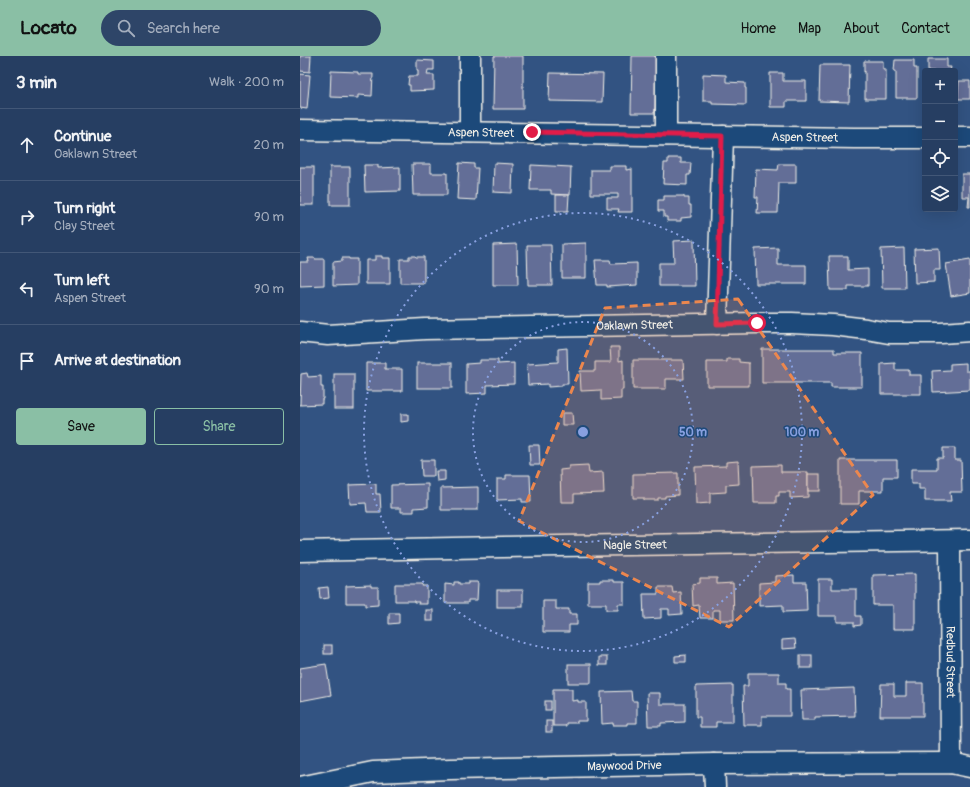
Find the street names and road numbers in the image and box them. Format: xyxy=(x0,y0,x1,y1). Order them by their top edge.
street label: Aspen Street xyxy=(448,125,515,141)
street label: Aspen Street xyxy=(772,129,838,145)
street label: Oaklawn Street xyxy=(596,317,673,333)
street label: Nagle Street xyxy=(603,537,667,553)
street label: Redbud Street xyxy=(943,626,958,698)
street label: Maywood Drive xyxy=(587,757,662,774)

